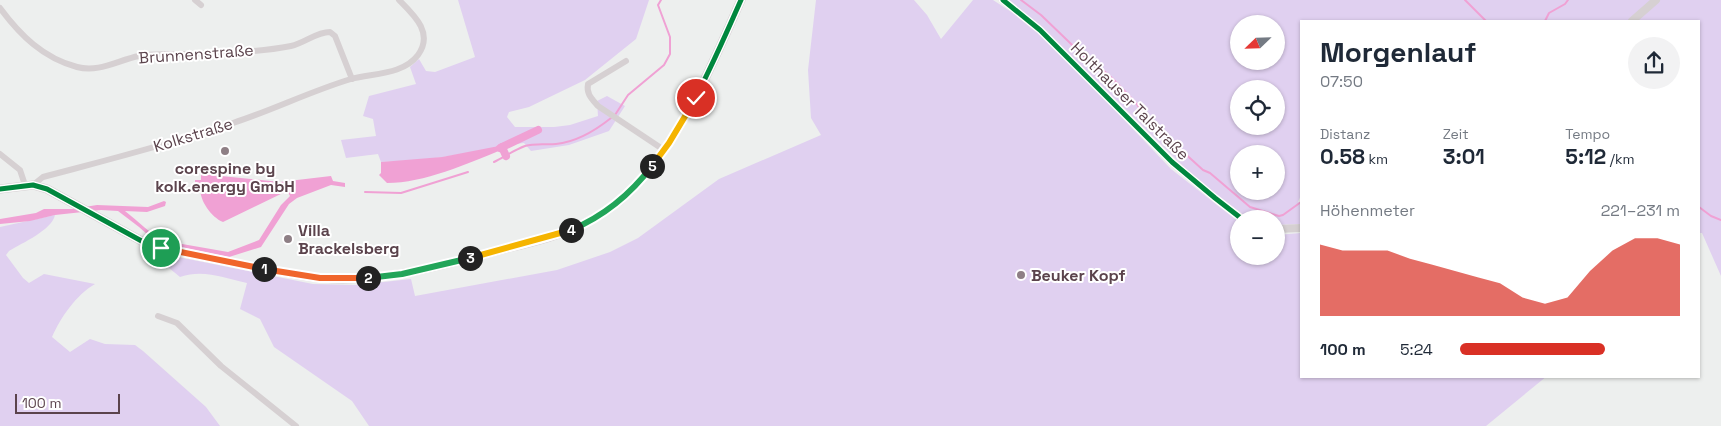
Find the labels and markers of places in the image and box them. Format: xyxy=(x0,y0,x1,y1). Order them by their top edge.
pin xyxy=(675,77,717,119)
marker: corespine by kolk.energy GmbH xyxy=(219,145,231,157)
pin: 5 xyxy=(640,154,664,178)
place label: corespine by kolk.energy GmbH xyxy=(155,158,295,197)
pin: 4 xyxy=(558,218,584,242)
place label: Villa Brackelsberg xyxy=(298,220,399,259)
pin xyxy=(140,227,182,269)
marker: Villa Brackelsberg xyxy=(282,233,294,245)
pin: 3 xyxy=(458,246,482,270)
pin: 1 xyxy=(252,256,276,282)
place label: Beuker Kopf xyxy=(1031,265,1125,286)
pin: 2 xyxy=(356,266,380,290)
marker: Beuker Kopf xyxy=(1015,269,1027,281)

